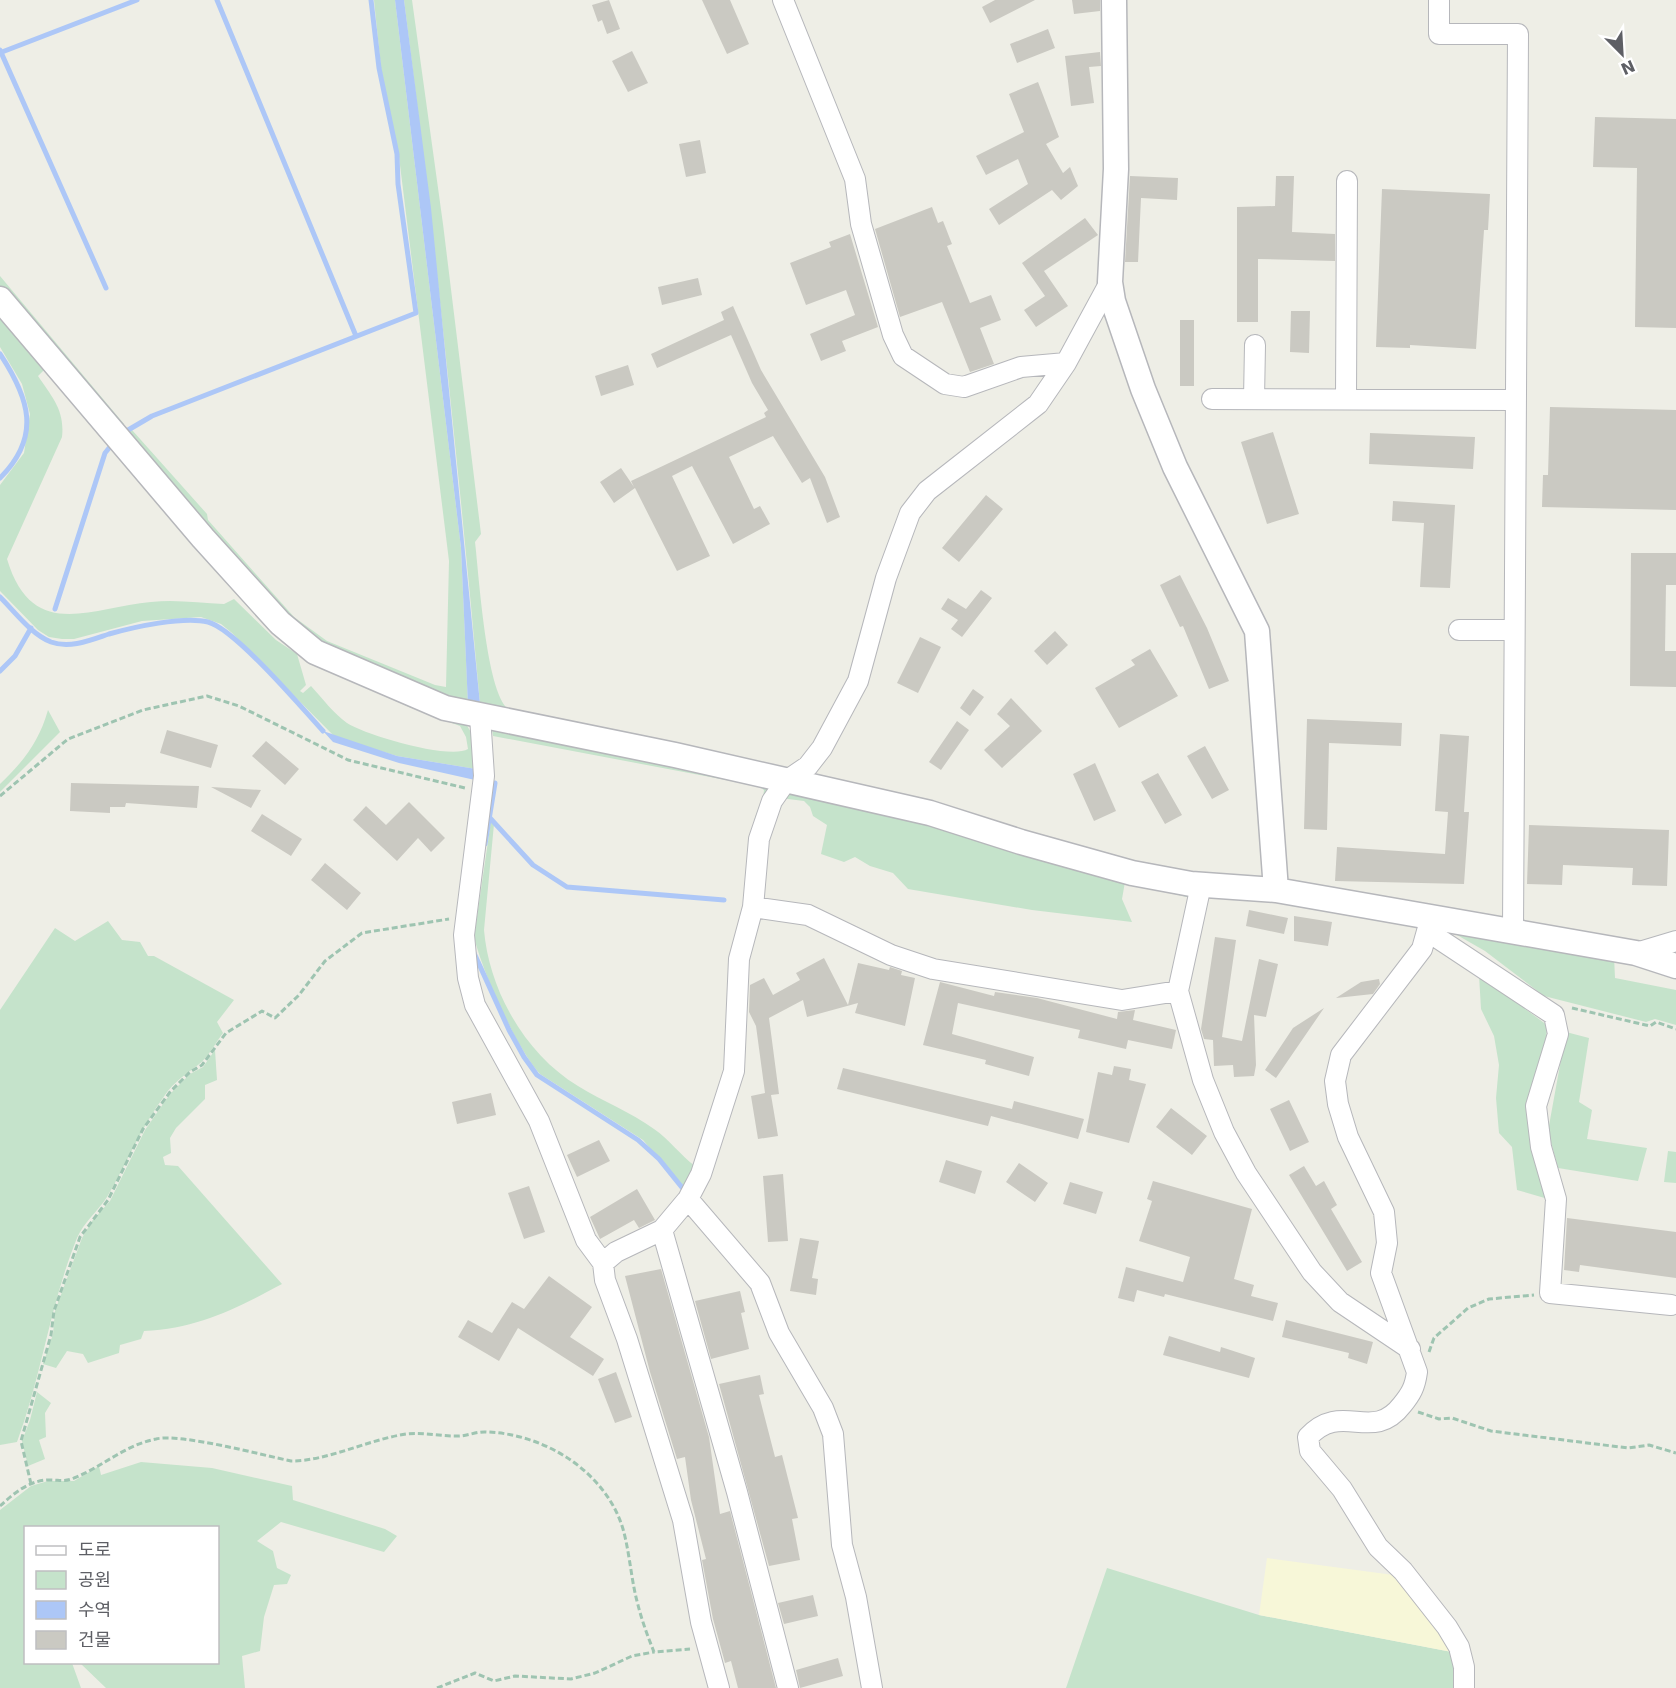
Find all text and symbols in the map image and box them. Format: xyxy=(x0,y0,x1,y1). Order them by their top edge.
north arrow xyxy=(1592,24,1652,84)
text: N xyxy=(1618,56,1638,79)
legend xyxy=(24,1526,219,1664)
text: 도로 xyxy=(78,1539,111,1560)
text: 공원 xyxy=(78,1569,111,1590)
text: 수역 xyxy=(78,1599,111,1620)
text: 건물 xyxy=(78,1629,111,1650)

